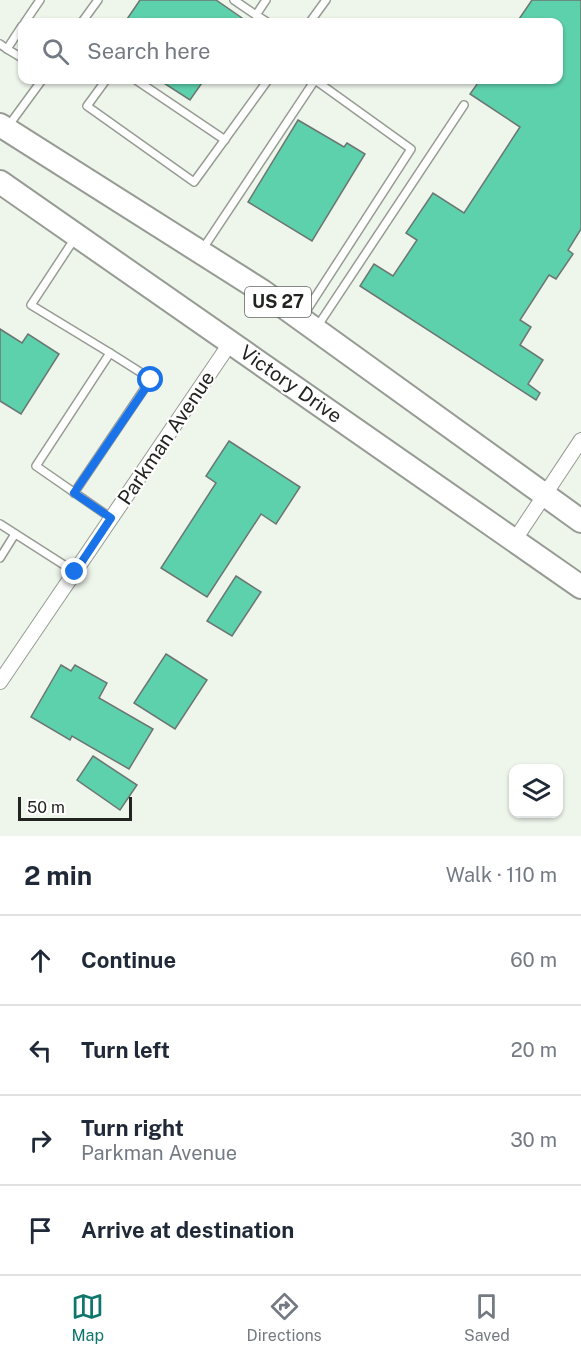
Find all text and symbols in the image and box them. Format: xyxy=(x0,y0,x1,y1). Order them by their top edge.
search box xyxy=(18,18,563,84)
icon: search xyxy=(39,35,72,68)
text: Search here xyxy=(87,38,211,64)
road number: US 27 xyxy=(245,287,311,317)
street label: Victory Drive xyxy=(235,340,347,428)
route start xyxy=(137,366,163,392)
street label: Parkman Avenue xyxy=(112,367,220,509)
route end xyxy=(61,558,87,584)
map controls xyxy=(509,764,563,818)
button: layers xyxy=(509,764,563,818)
scale bar xyxy=(18,794,132,822)
text: 50 m xyxy=(27,798,65,817)
text: 2 min xyxy=(24,860,92,891)
text: Walk · 110 m xyxy=(446,863,557,887)
icon: ahead xyxy=(24,944,57,977)
text: Continue xyxy=(81,947,176,973)
text: 60 m xyxy=(510,948,557,972)
icon: left xyxy=(24,1034,57,1067)
text: Turn left xyxy=(81,1037,170,1063)
text: 20 m xyxy=(511,1038,557,1062)
text: Turn right xyxy=(81,1115,184,1141)
icon: right xyxy=(24,1124,57,1157)
text: 30 m xyxy=(510,1128,557,1152)
text: Parkman Avenue xyxy=(81,1141,237,1165)
icon: arrive xyxy=(24,1214,57,1247)
text: Arrive at destination xyxy=(81,1217,294,1243)
tab: Map xyxy=(71,1290,104,1345)
tab: Directions xyxy=(247,1290,322,1345)
tab: Saved xyxy=(464,1290,510,1345)

